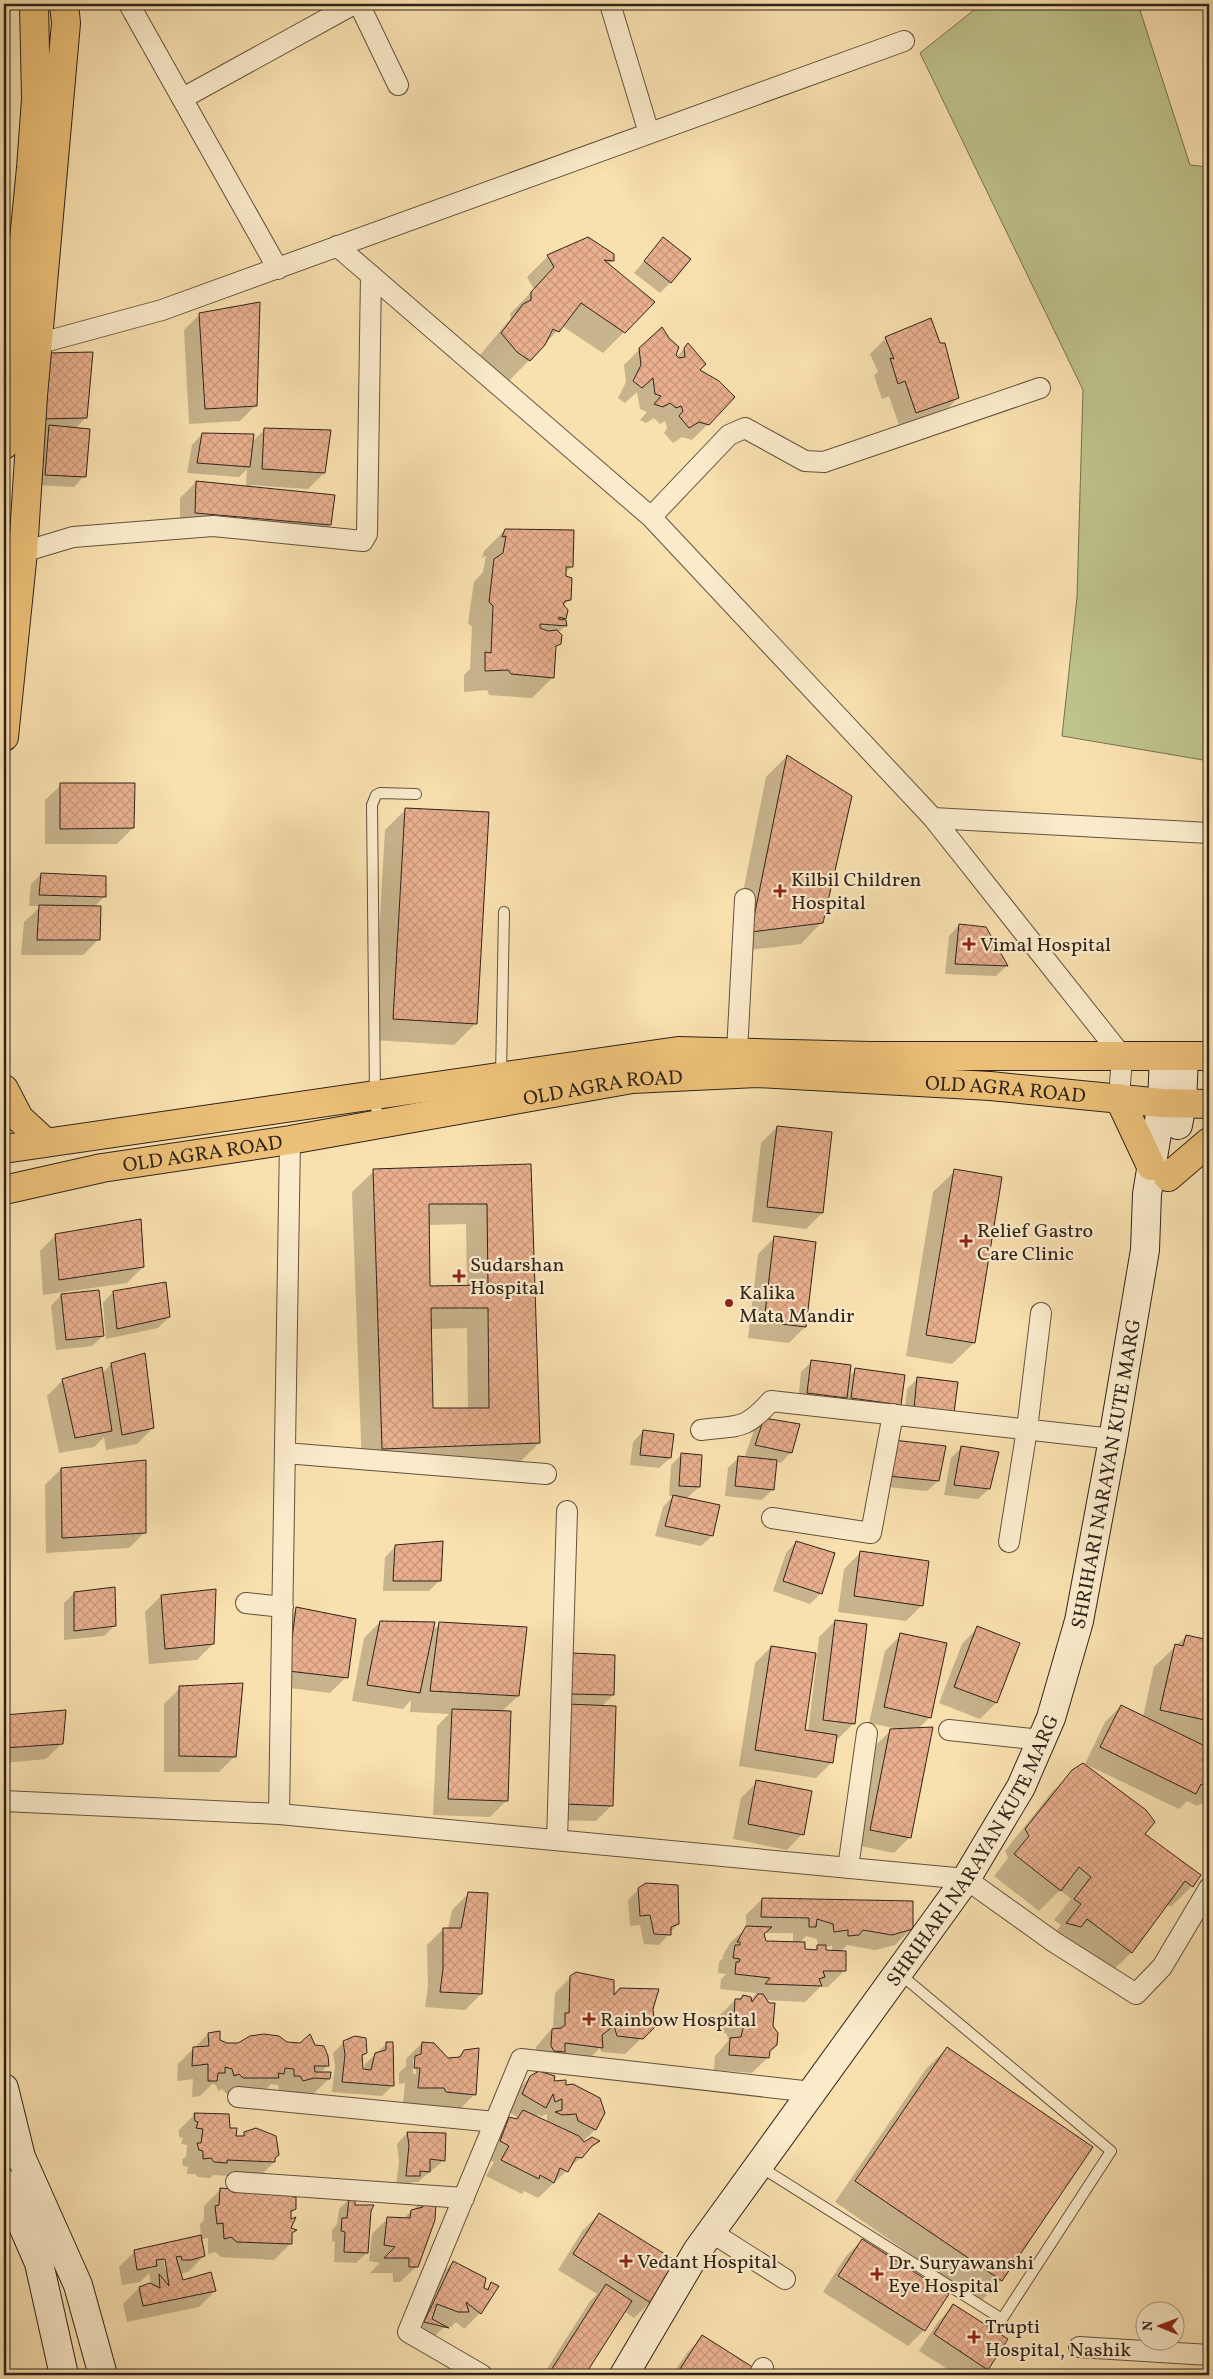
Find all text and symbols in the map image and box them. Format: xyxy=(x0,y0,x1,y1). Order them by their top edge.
place label: Kilbil Children Hospital xyxy=(791,867,922,918)
marker: Kilbil Children Hospital xyxy=(773,884,787,898)
place label: Vimal Hospital xyxy=(980,932,1111,960)
marker: Vimal Hospital xyxy=(962,937,976,951)
street label: OLD AGRA ROAD xyxy=(521,1065,683,1114)
street label: OLD AGRA ROAD xyxy=(924,1070,1087,1111)
street label: OLD AGRA ROAD xyxy=(121,1129,285,1181)
place label: Relief Gastro Care Clinic xyxy=(977,1218,1093,1269)
marker: Relief Gastro Care Clinic xyxy=(959,1234,973,1248)
place label: Sudarshan Hospital xyxy=(470,1252,564,1303)
marker: Sudarshan Hospital xyxy=(452,1269,466,1283)
place label: Kalika Mata Mandir xyxy=(739,1280,854,1331)
marker: Kalika Mata Mandir xyxy=(723,1297,735,1309)
street label: SHRIHARI NARAYAN KUTE MARG xyxy=(1065,1317,1149,1633)
street label: SHRIHARI NARAYAN KUTE MARG xyxy=(881,1711,1067,1993)
place label: Rainbow Hospital xyxy=(600,2007,757,2035)
marker: Rainbow Hospital xyxy=(582,2012,596,2026)
place label: Vedant Hospital xyxy=(637,2249,777,2277)
place label: Dr. Suryawanshi Eye Hospital xyxy=(888,2250,1034,2301)
marker: Vedant Hospital xyxy=(619,2254,633,2268)
marker: Dr. Suryawanshi Eye Hospital xyxy=(870,2267,884,2281)
north arrow xyxy=(1136,2302,1186,2352)
place label: Trupti Hospital, Nashik xyxy=(985,2314,1131,2365)
text: N xyxy=(1139,2321,1158,2331)
marker: Trupti Hospital, Nashik xyxy=(967,2330,981,2344)

